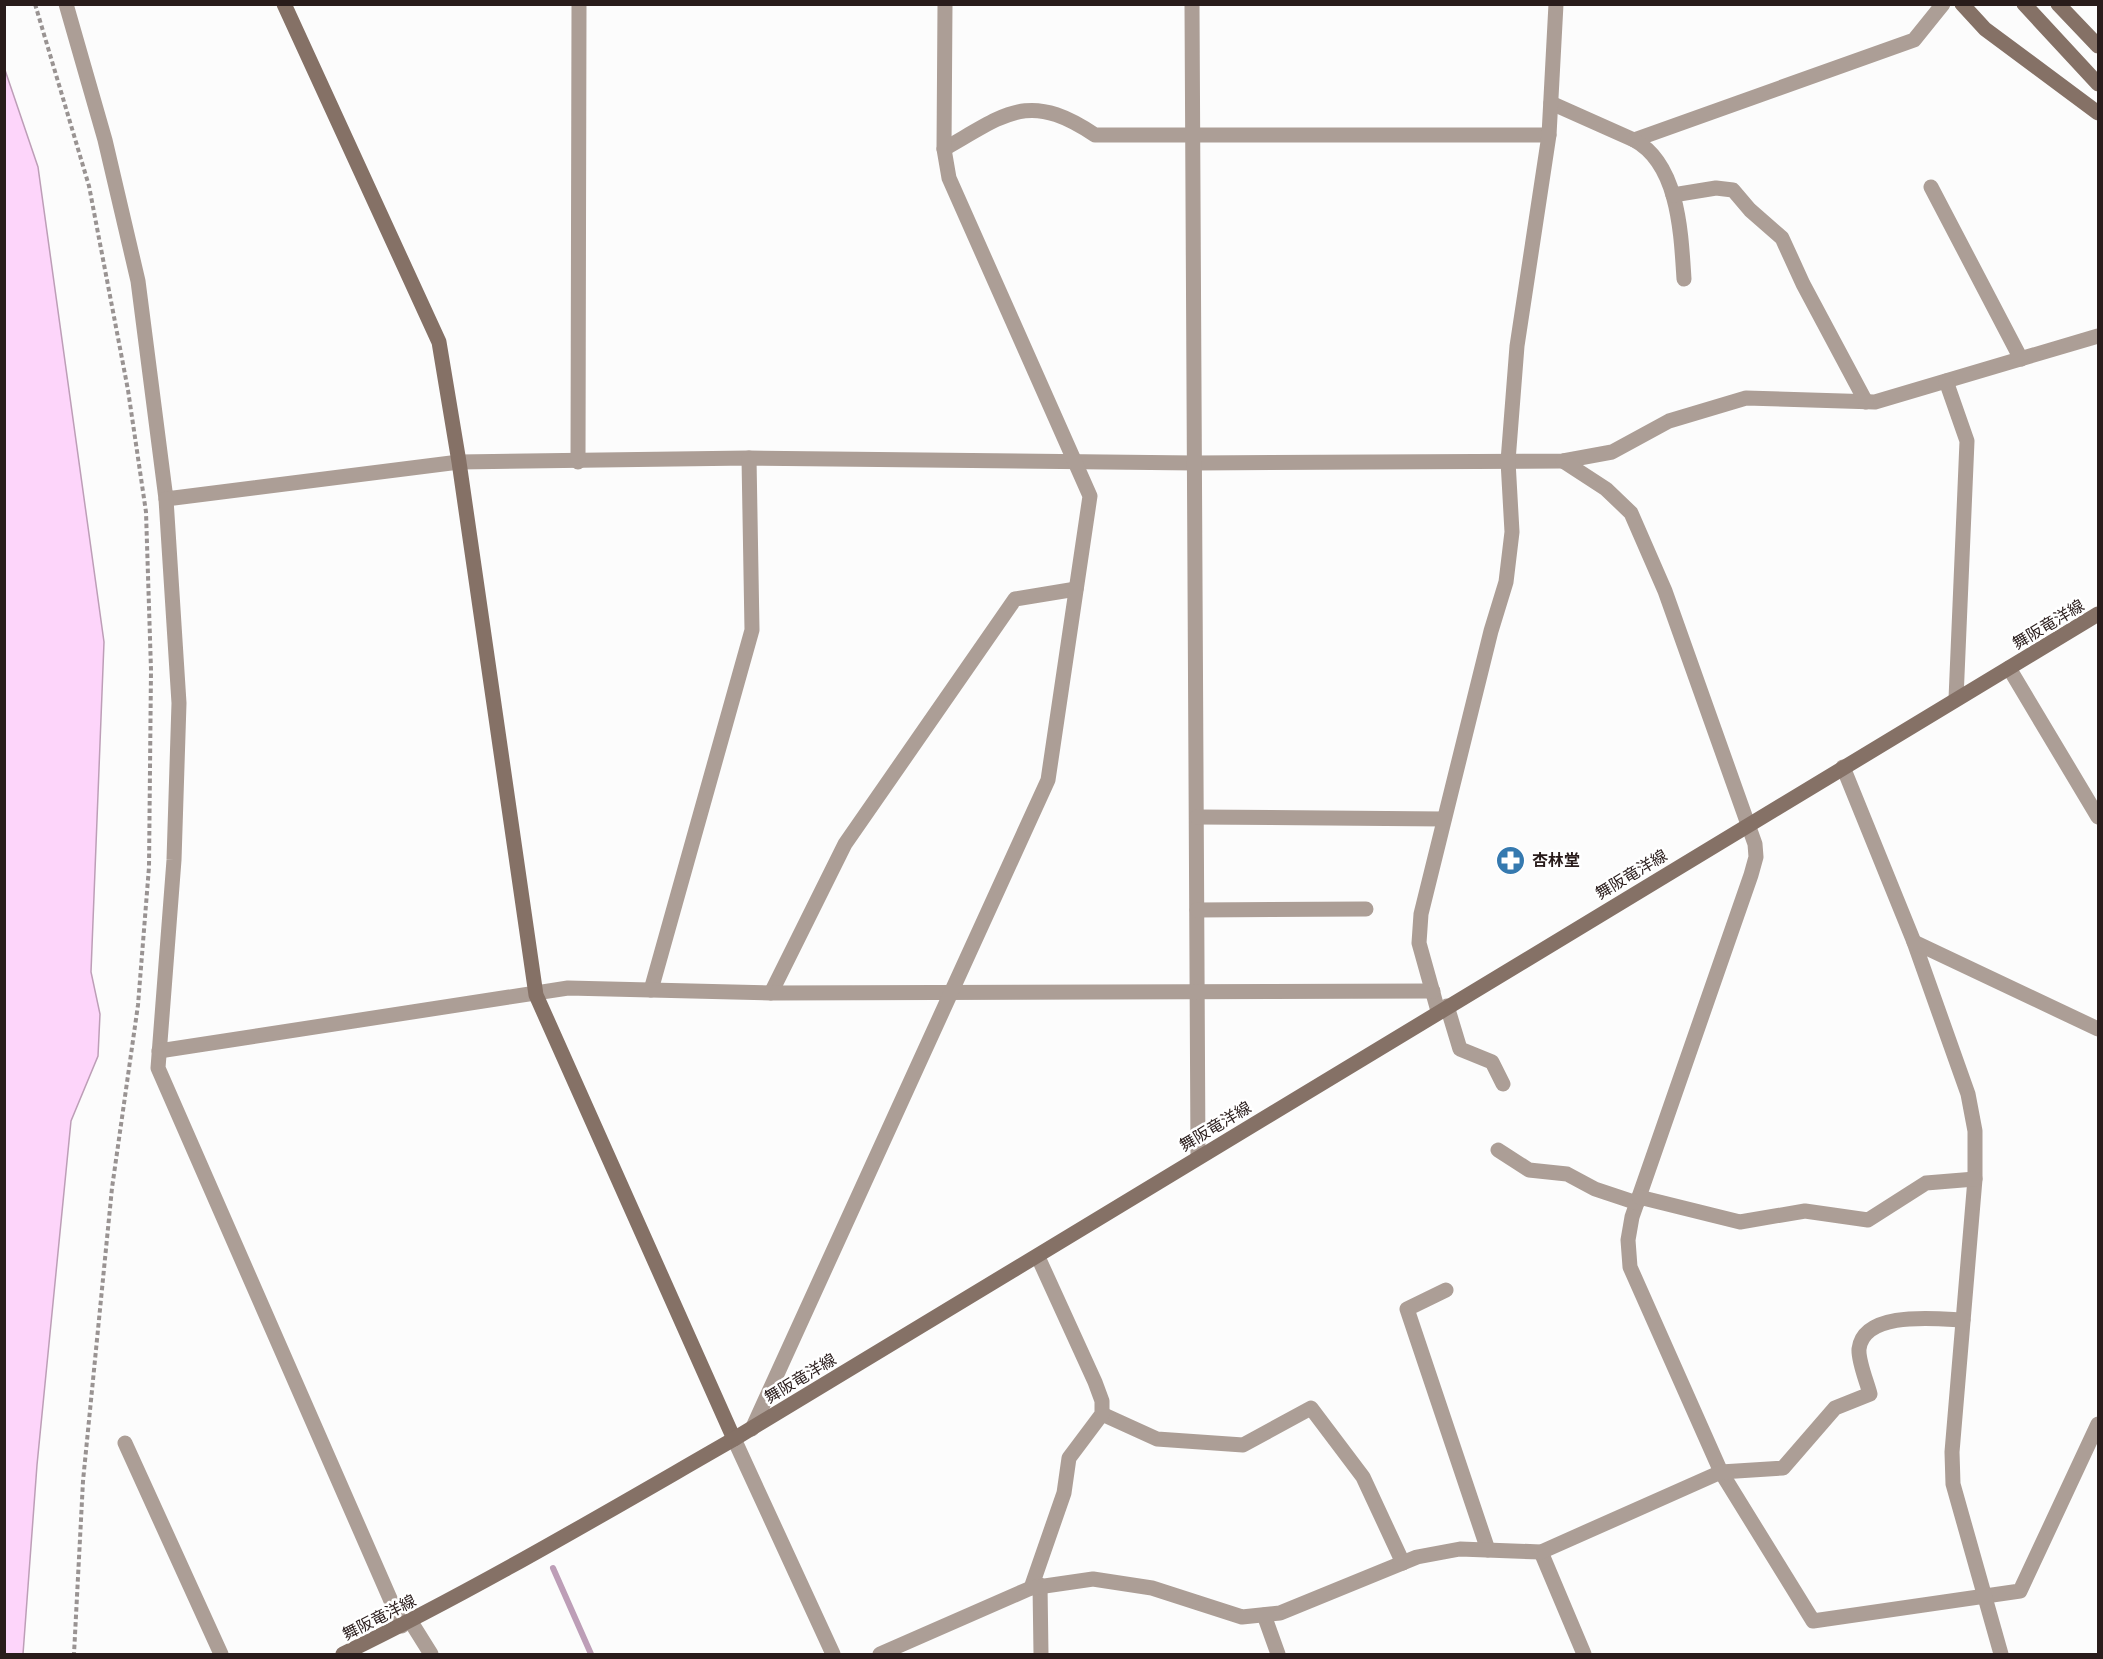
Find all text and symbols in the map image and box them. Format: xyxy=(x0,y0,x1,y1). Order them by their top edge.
street label: 舞阪竜洋線 xyxy=(2009,595,2087,653)
pharmacy icon: 杏林堂 xyxy=(1495,844,1527,876)
street label: 舞阪竜洋線 xyxy=(1592,845,1670,903)
place label: 杏林堂 xyxy=(1532,850,1580,870)
street label: 舞阪竜洋線 xyxy=(1176,1097,1254,1155)
street label: 舞阪竜洋線 xyxy=(761,1349,839,1407)
street label: 舞阪竜洋線 xyxy=(339,1590,419,1644)

